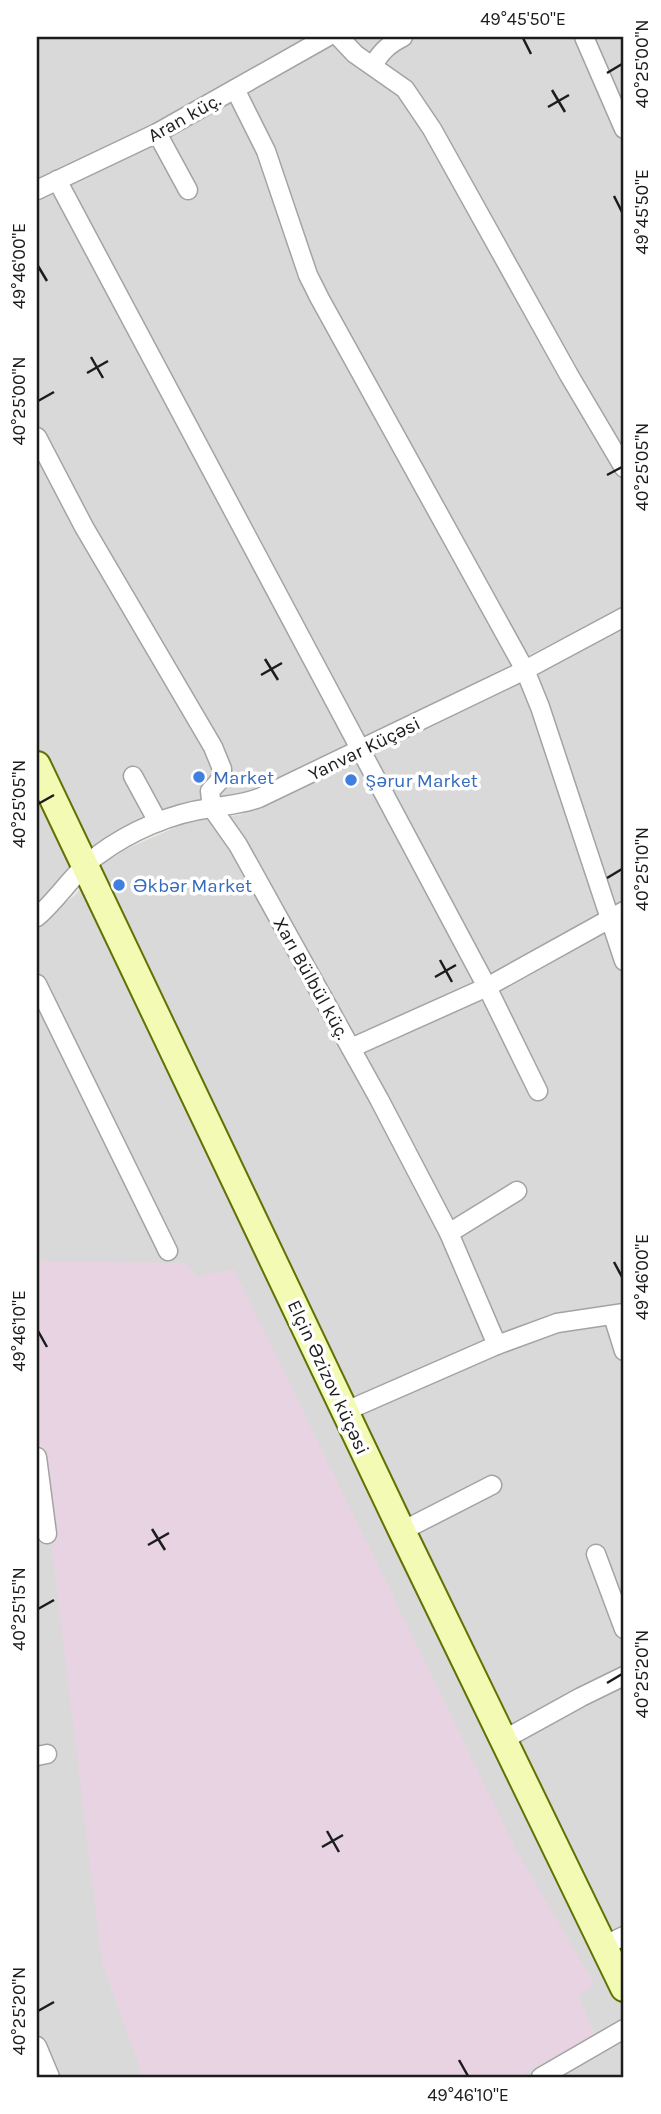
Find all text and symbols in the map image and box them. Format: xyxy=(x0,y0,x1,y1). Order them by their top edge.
text: 49°45'50"E xyxy=(480,8,566,30)
text: 40°25'00"N xyxy=(631,19,653,109)
street label: Aran küç. xyxy=(144,89,225,147)
text: 49°45'50"E xyxy=(631,169,653,255)
text: 49°46'00"E xyxy=(8,223,30,309)
text: 40°25'00"N xyxy=(8,356,30,446)
text: 40°25'05"N xyxy=(631,423,653,511)
street label: Yanvar Küçəsi xyxy=(305,712,424,785)
text: 40°25'05"N xyxy=(8,760,30,848)
place label: Market xyxy=(213,767,274,789)
marker: Market xyxy=(191,769,207,785)
place label: Şərur Market xyxy=(365,770,478,792)
marker: Şərur Market xyxy=(343,772,359,788)
text: 40°25'10"N xyxy=(631,827,653,911)
place label: Əkbər Market xyxy=(133,875,252,897)
marker: Əkbər Market xyxy=(111,877,127,893)
street label: Xarı Bülbül küç. xyxy=(268,914,354,1043)
text: 49°46'00"E xyxy=(631,1234,653,1320)
text: 49°46'10"E xyxy=(8,1290,30,1372)
street label: Elçin Əzizov küçəsi xyxy=(283,1297,374,1458)
text: 40°25'15"N xyxy=(8,1567,30,1651)
text: 40°25'20"N xyxy=(631,1630,653,1718)
text: 40°25'20"N xyxy=(8,1967,30,2055)
text: 49°46'10"E xyxy=(427,2084,509,2106)

